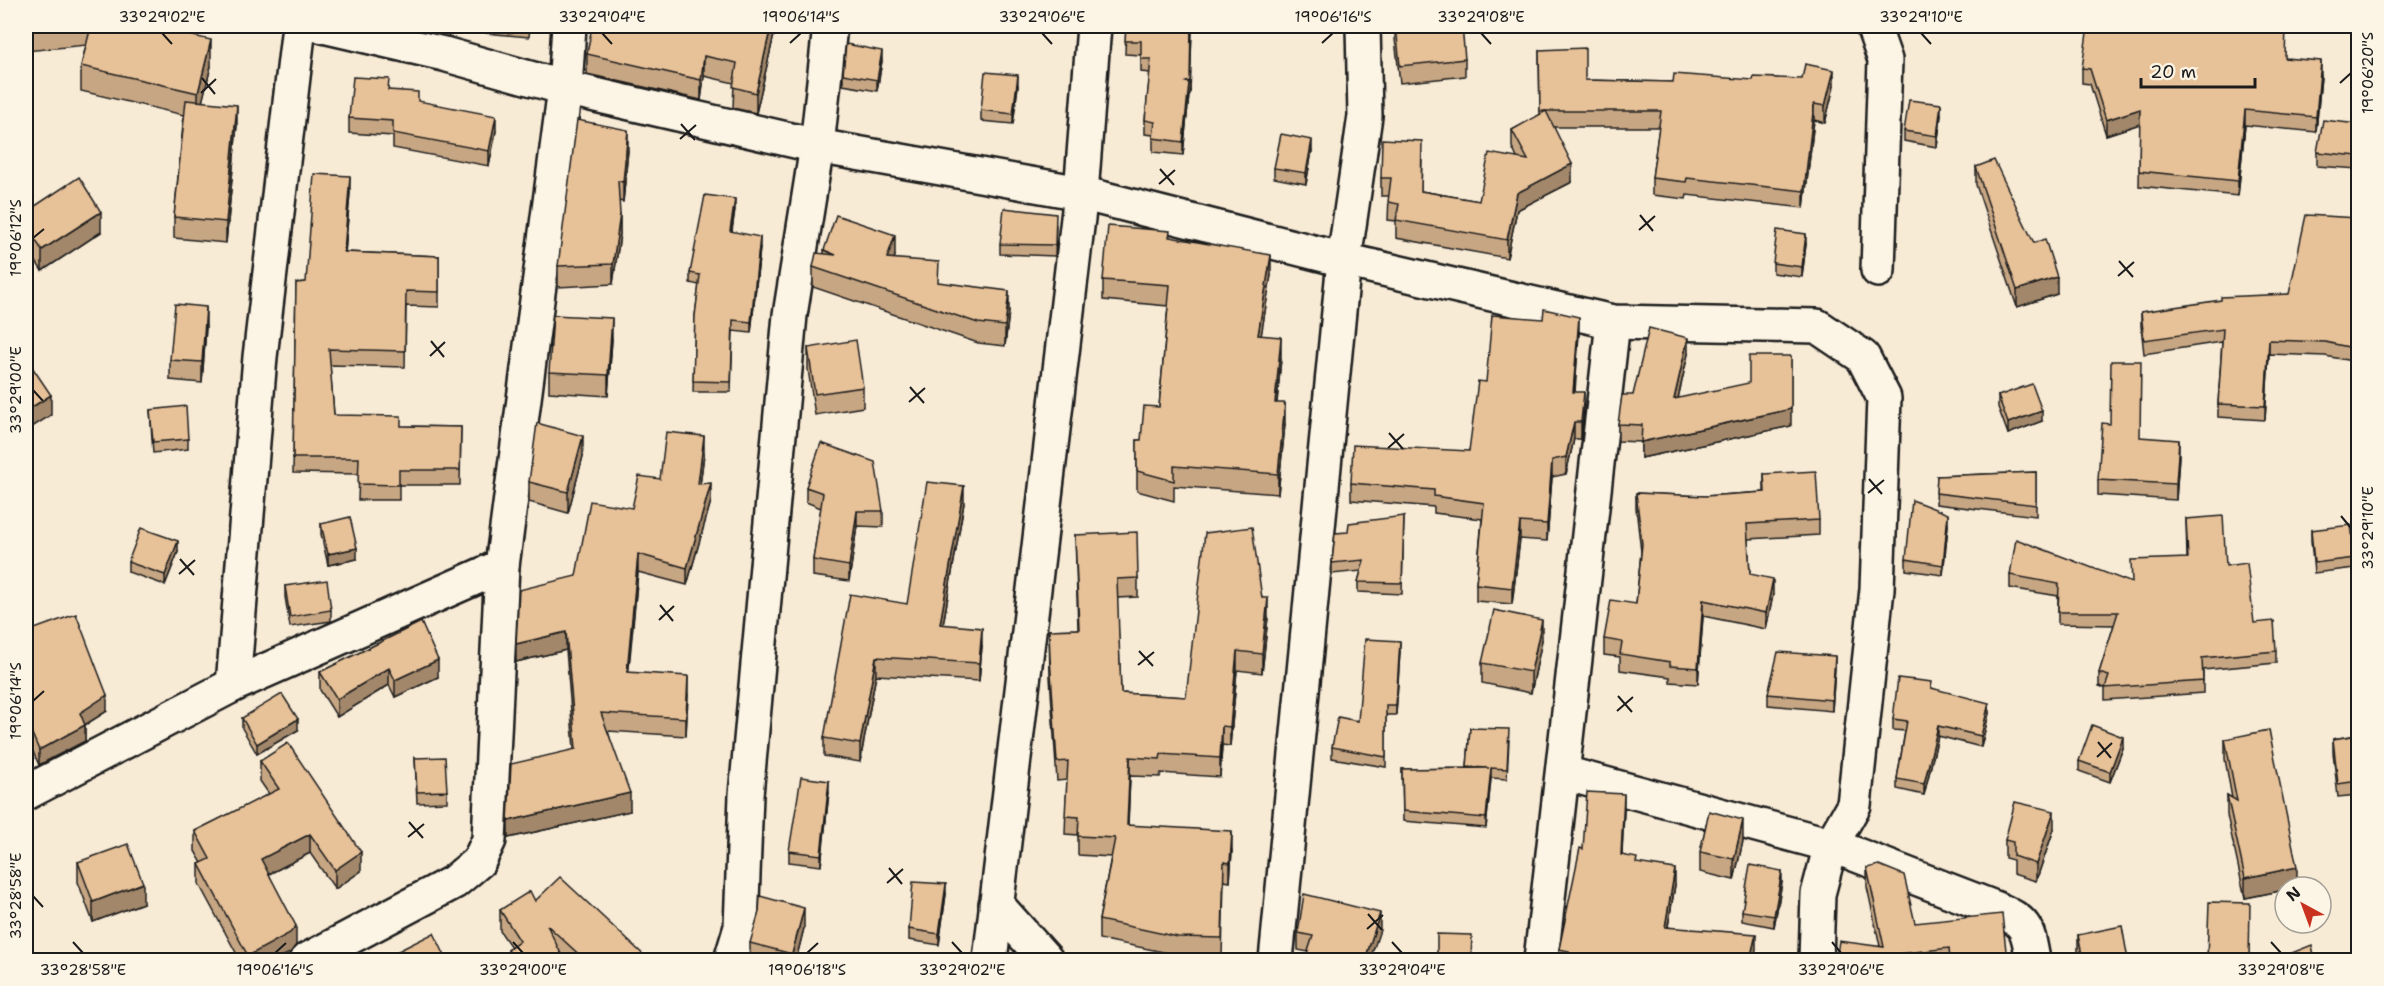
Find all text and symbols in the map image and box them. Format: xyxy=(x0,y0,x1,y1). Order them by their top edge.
text: 33°29'02"E xyxy=(119,7,205,27)
text: 33°29'04"E xyxy=(558,7,646,27)
text: 19°06'14"S xyxy=(762,7,840,27)
text: 33°29'06"E xyxy=(999,7,1085,27)
text: 19°06'16"S xyxy=(1294,7,1372,27)
text: 33°29'08"E xyxy=(1437,7,1525,27)
text: 33°29'10"E xyxy=(1879,7,1963,27)
text: 19°06'20"S xyxy=(2358,32,2378,114)
scale bar xyxy=(2141,51,2255,89)
text: 20 m xyxy=(2150,60,2196,84)
text: 19°06'12"S xyxy=(6,199,26,277)
text: 33°29'00"E xyxy=(6,346,26,434)
text: 33°29'10"E xyxy=(2358,486,2378,570)
text: 19°06'14"S xyxy=(6,662,26,740)
text: 33°28'58"E xyxy=(6,853,26,939)
north arrow xyxy=(2273,875,2333,935)
text: N xyxy=(2282,882,2305,906)
text: 33°28'58"E xyxy=(40,960,126,980)
text: 19°06'16"S xyxy=(236,960,314,980)
text: 33°29'00"E xyxy=(479,960,567,980)
text: 19°06'18"S xyxy=(768,960,846,980)
text: 33°29'02"E xyxy=(919,960,1005,980)
text: 33°29'04"E xyxy=(1358,960,1446,980)
text: 33°29'06"E xyxy=(1798,960,1884,980)
text: 33°29'08"E xyxy=(2237,960,2325,980)

